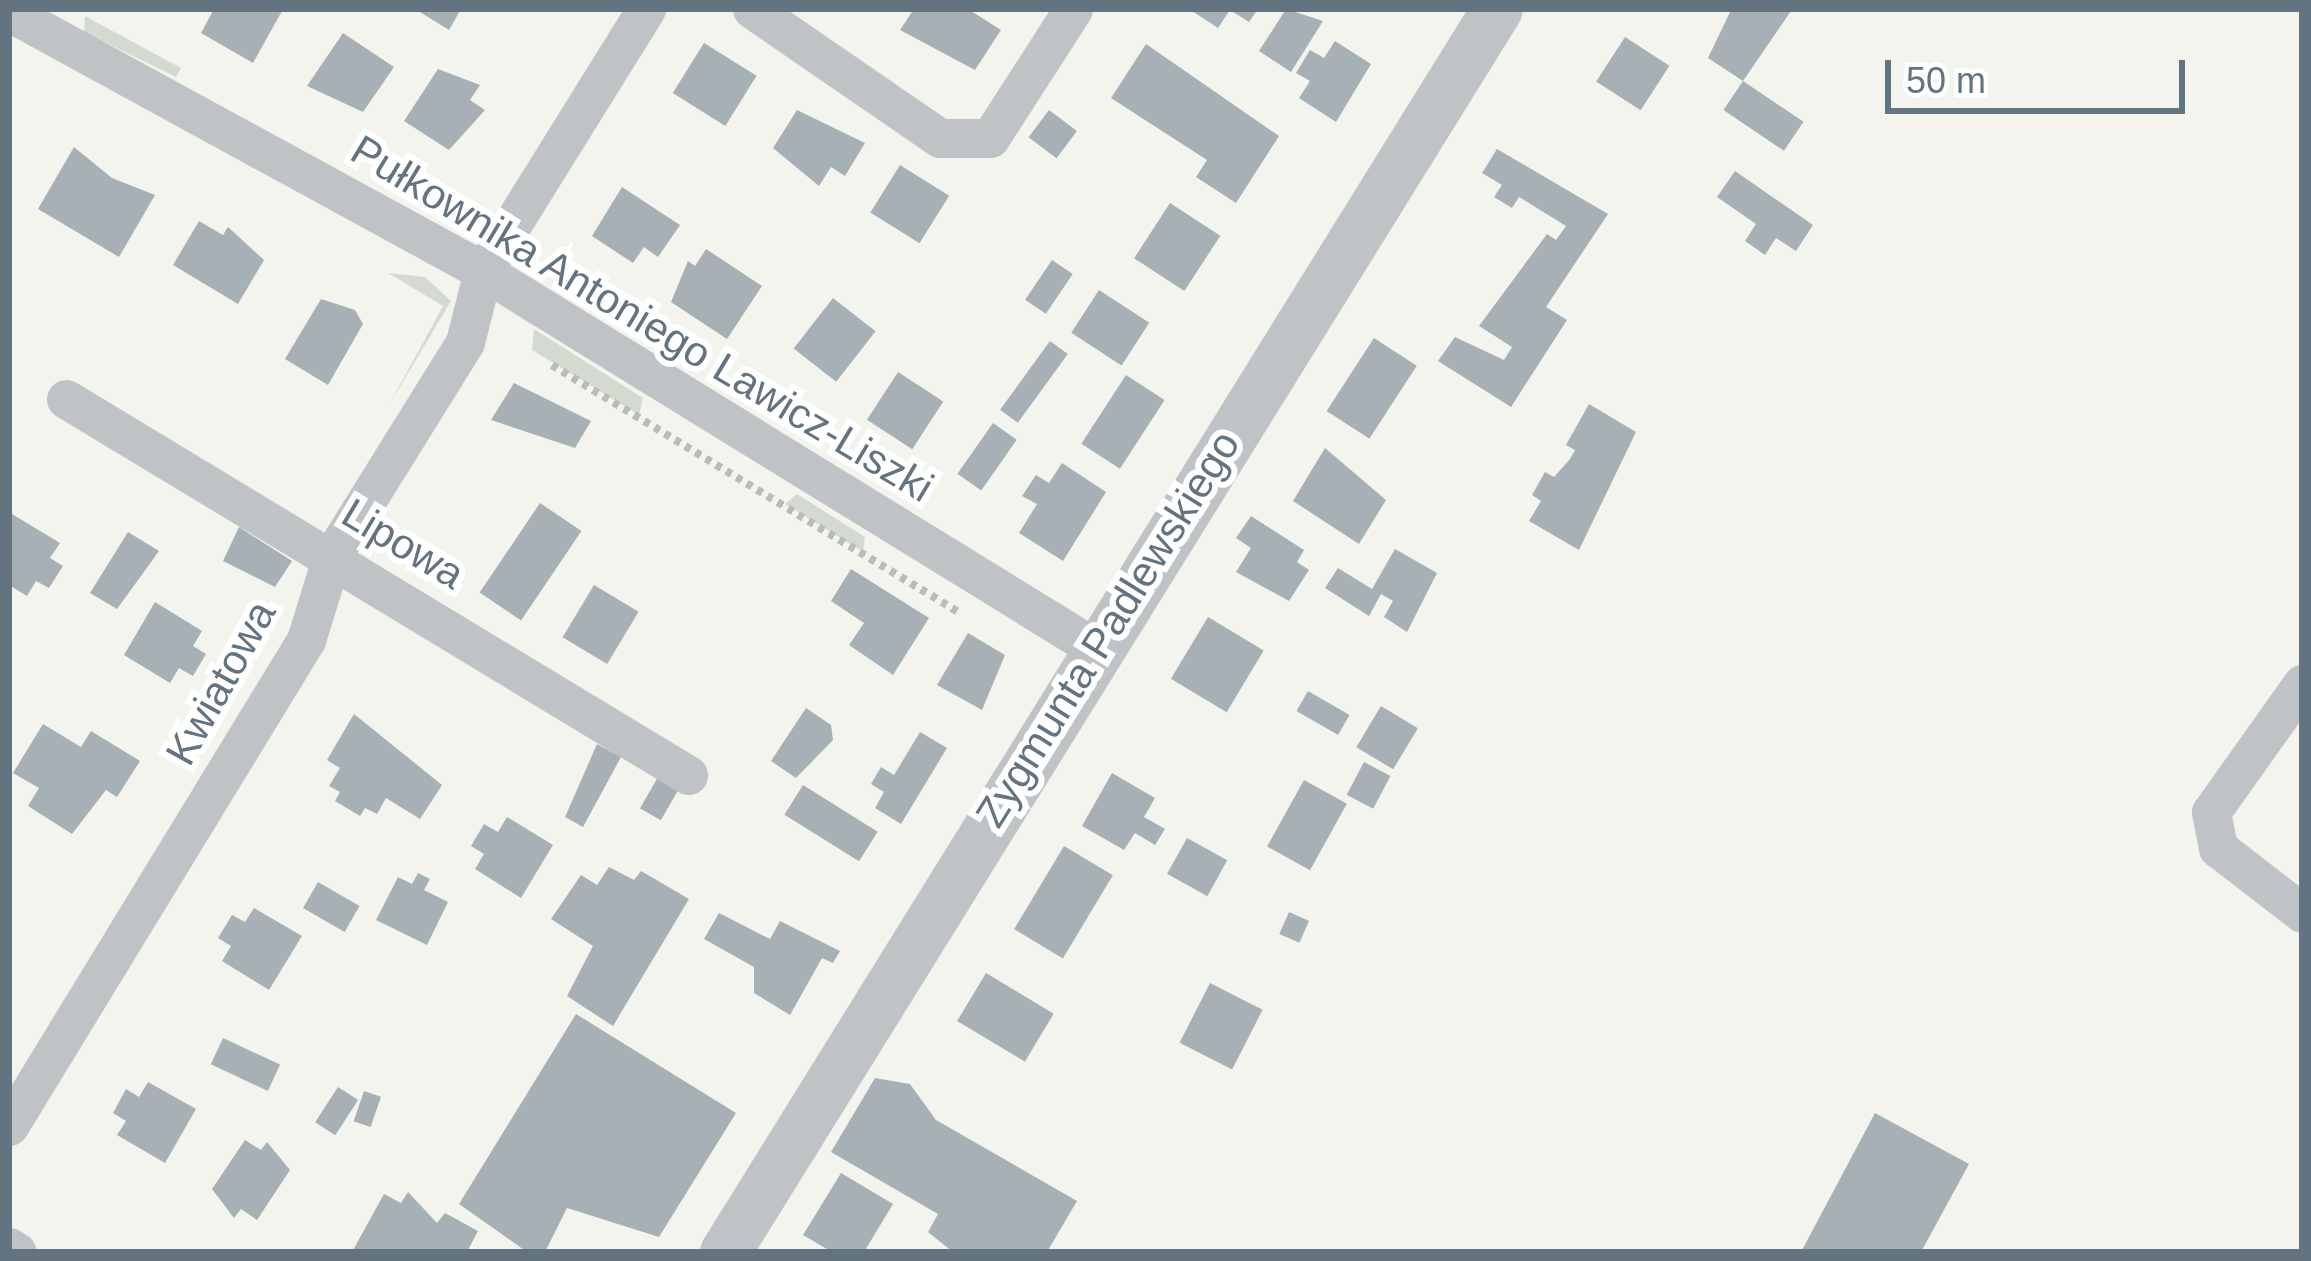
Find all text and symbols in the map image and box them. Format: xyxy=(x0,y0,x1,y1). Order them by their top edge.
scale bar xyxy=(1891,36,2191,110)
text: 50 m xyxy=(1906,60,1986,101)
street label: Pułkownika Antoniego Lawicz-Liszki xyxy=(341,124,943,514)
street label: Zygmunta Padlewskiego xyxy=(965,422,1251,836)
street label: Lipowa xyxy=(333,488,473,600)
street label: Kwiatowa xyxy=(155,592,287,774)

